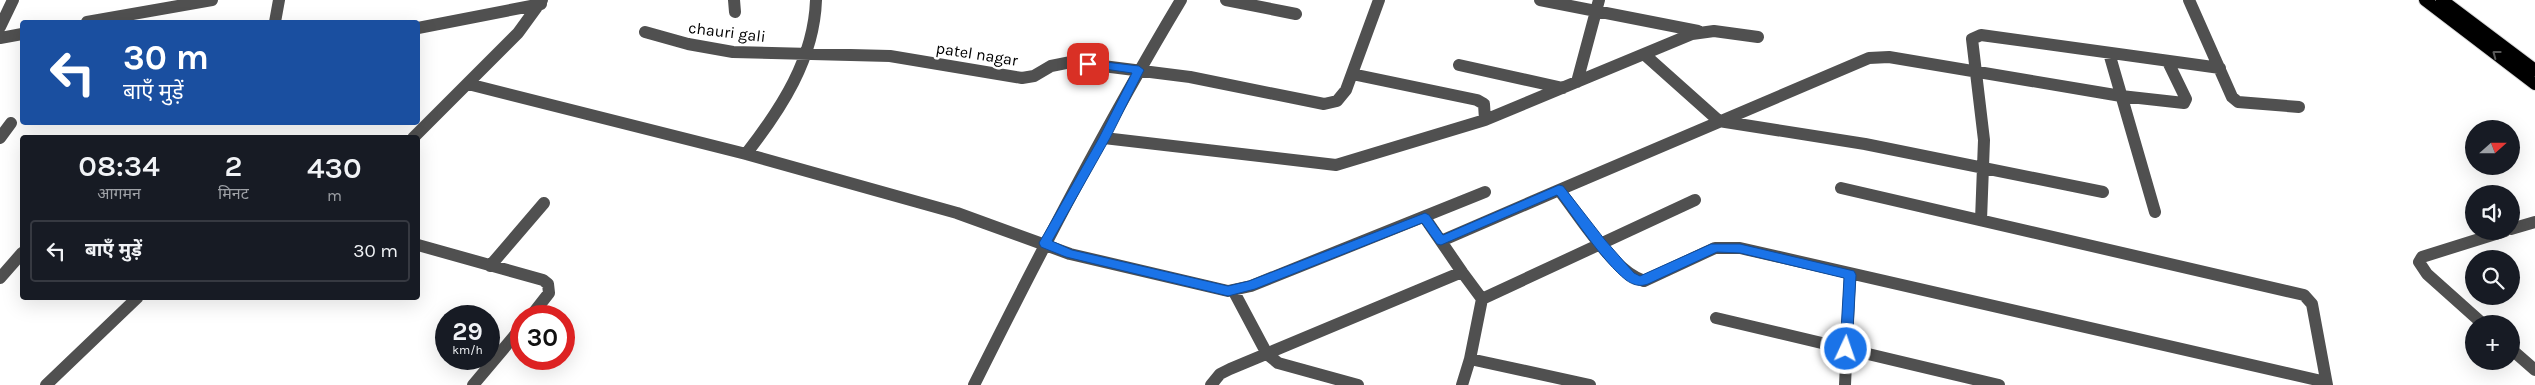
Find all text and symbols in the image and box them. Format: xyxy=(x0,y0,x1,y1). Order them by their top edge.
street label: chauri gali xyxy=(687,18,767,46)
text: 30 m xyxy=(123,37,209,78)
street label: patel nagar xyxy=(935,38,1020,70)
icon: left xyxy=(40,40,105,105)
pin xyxy=(1067,43,1109,85)
icon: arrive xyxy=(1074,50,1102,78)
one-way arrow xyxy=(2493,52,2502,60)
text: बाएँ मुड़ें xyxy=(123,79,184,105)
north arrow xyxy=(2465,120,2520,175)
map controls xyxy=(2465,120,2520,370)
text: 08:34 xyxy=(78,148,160,184)
text: 2 xyxy=(224,148,242,184)
text: 430 xyxy=(307,150,362,186)
text: आगमन xyxy=(97,184,141,203)
text: मिनट xyxy=(218,184,249,203)
button: sound xyxy=(2465,185,2520,240)
text: m xyxy=(327,186,342,205)
icon: left xyxy=(42,237,70,265)
text: बाएँ मुड़ें xyxy=(85,239,142,261)
text: 30 m xyxy=(353,240,398,262)
button: search xyxy=(2465,250,2520,305)
speed limit sign: 30 xyxy=(510,305,575,370)
button: + xyxy=(2465,315,2520,370)
text: 29 xyxy=(452,317,483,346)
position arrow xyxy=(1819,322,1871,374)
text: km/h xyxy=(452,343,483,357)

